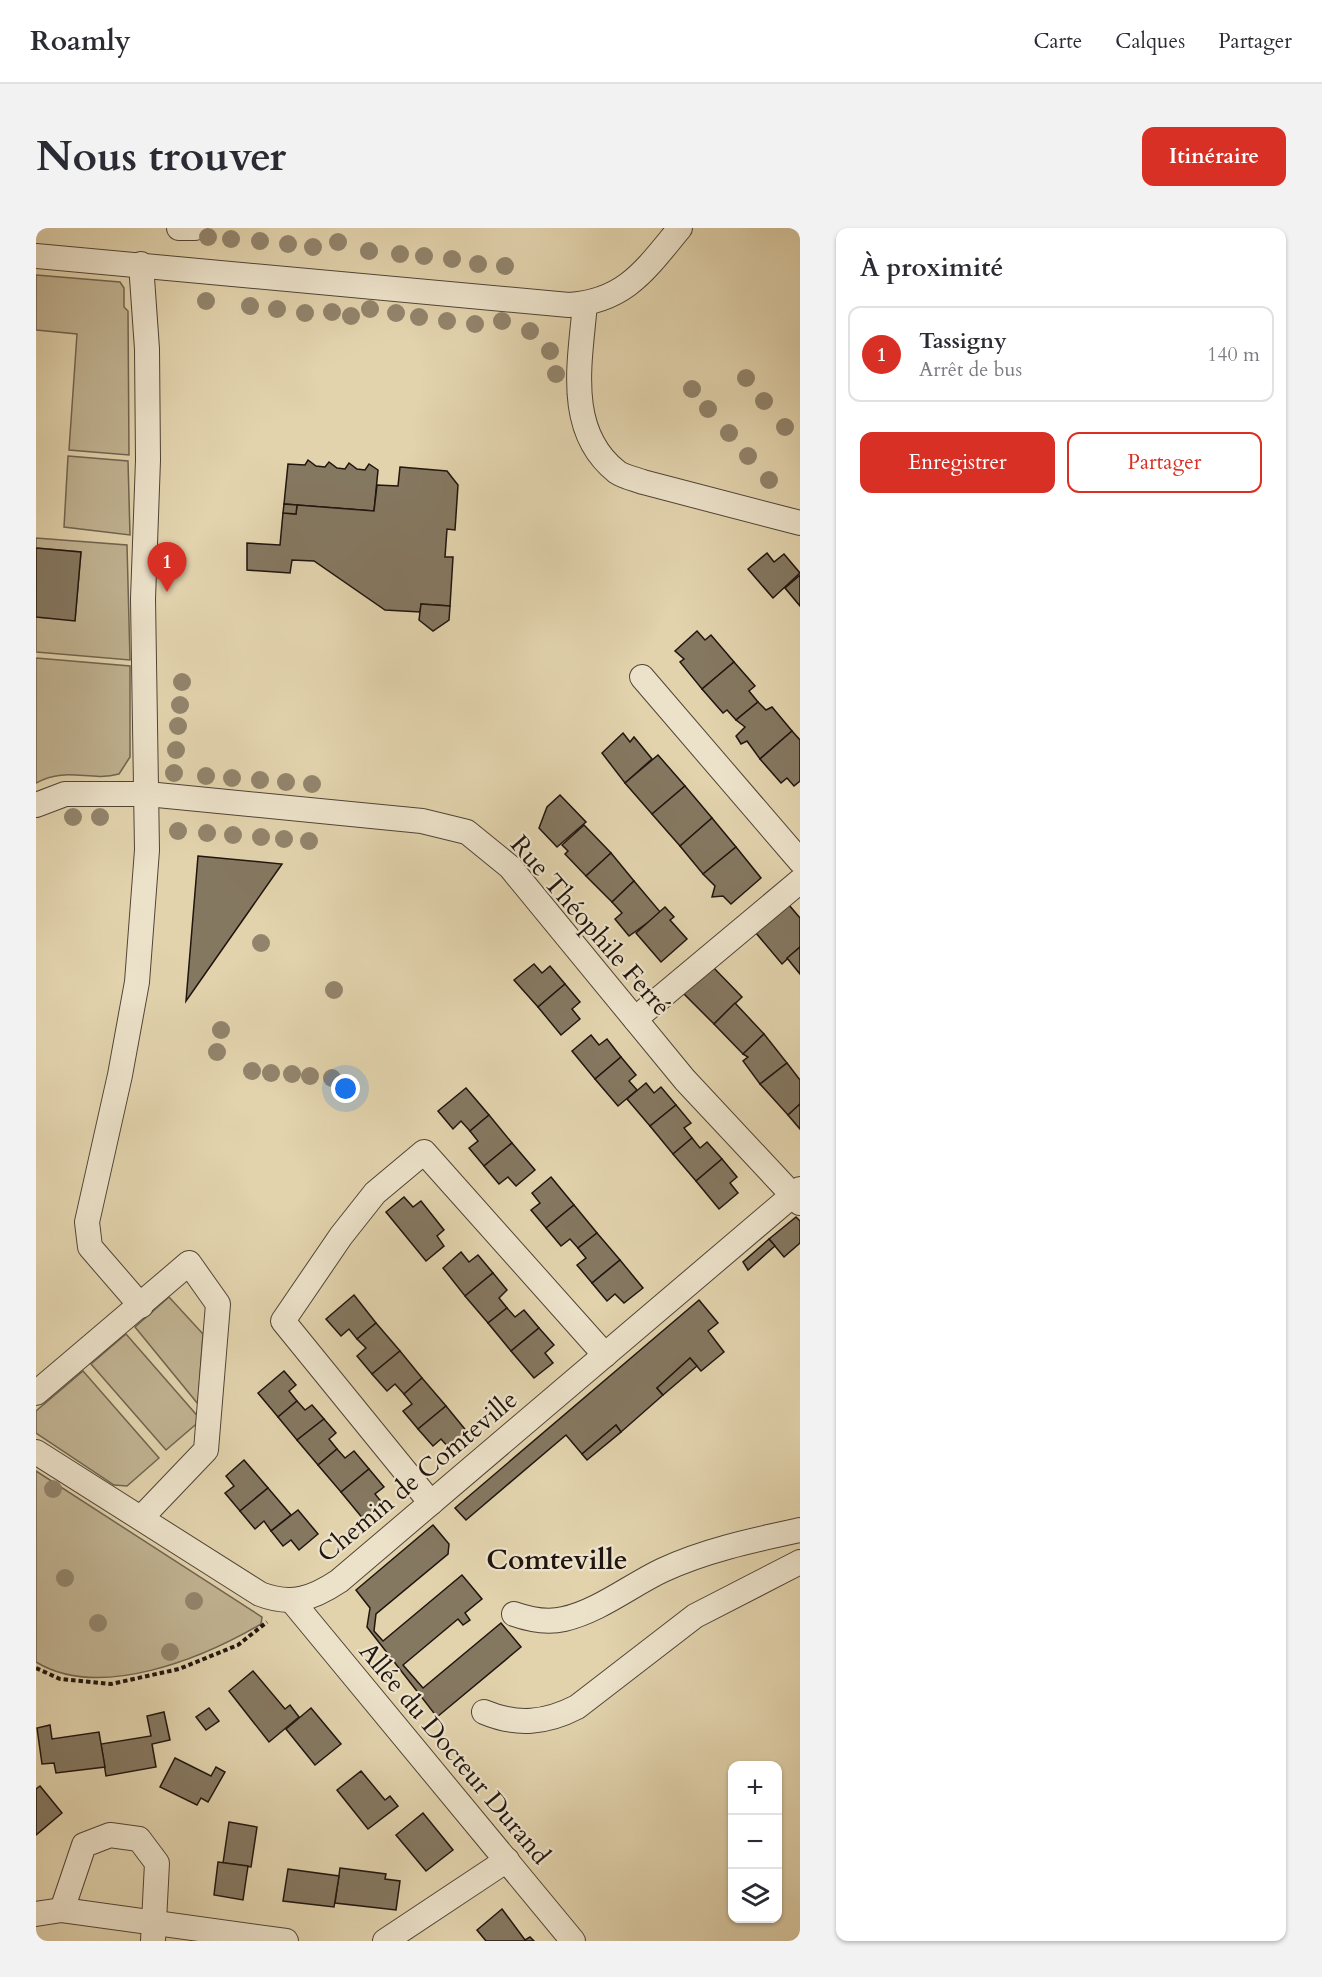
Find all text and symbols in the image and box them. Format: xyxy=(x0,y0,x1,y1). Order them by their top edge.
text: Roamly xyxy=(30,22,131,60)
text: Carte xyxy=(1033,27,1082,56)
text: Calques xyxy=(1115,27,1185,56)
text: Partager xyxy=(1218,27,1292,56)
button: Itinéraire xyxy=(1142,127,1286,186)
text: Nous trouver xyxy=(36,128,286,185)
text: À proximité xyxy=(860,250,1003,285)
text: Tassigny xyxy=(919,326,1007,356)
text: 1 xyxy=(876,341,887,368)
text: 140 m xyxy=(1207,341,1260,368)
text: Arrêt de bus xyxy=(919,356,1022,383)
button: Enregistrer xyxy=(860,432,1055,493)
button: Partager xyxy=(1067,432,1262,493)
pin: 1 xyxy=(148,542,186,592)
street label: Rue Théophile Ferré xyxy=(502,828,679,1023)
your location xyxy=(331,1074,360,1103)
street label: Chemin de Comteville xyxy=(310,1382,525,1570)
district label: Comteville xyxy=(486,1541,628,1579)
street label: Allée du Docteur Durand xyxy=(351,1635,558,1872)
map controls xyxy=(728,1761,782,1923)
button: + xyxy=(728,1761,782,1815)
button: − xyxy=(728,1815,782,1869)
button: layers xyxy=(728,1869,782,1923)

